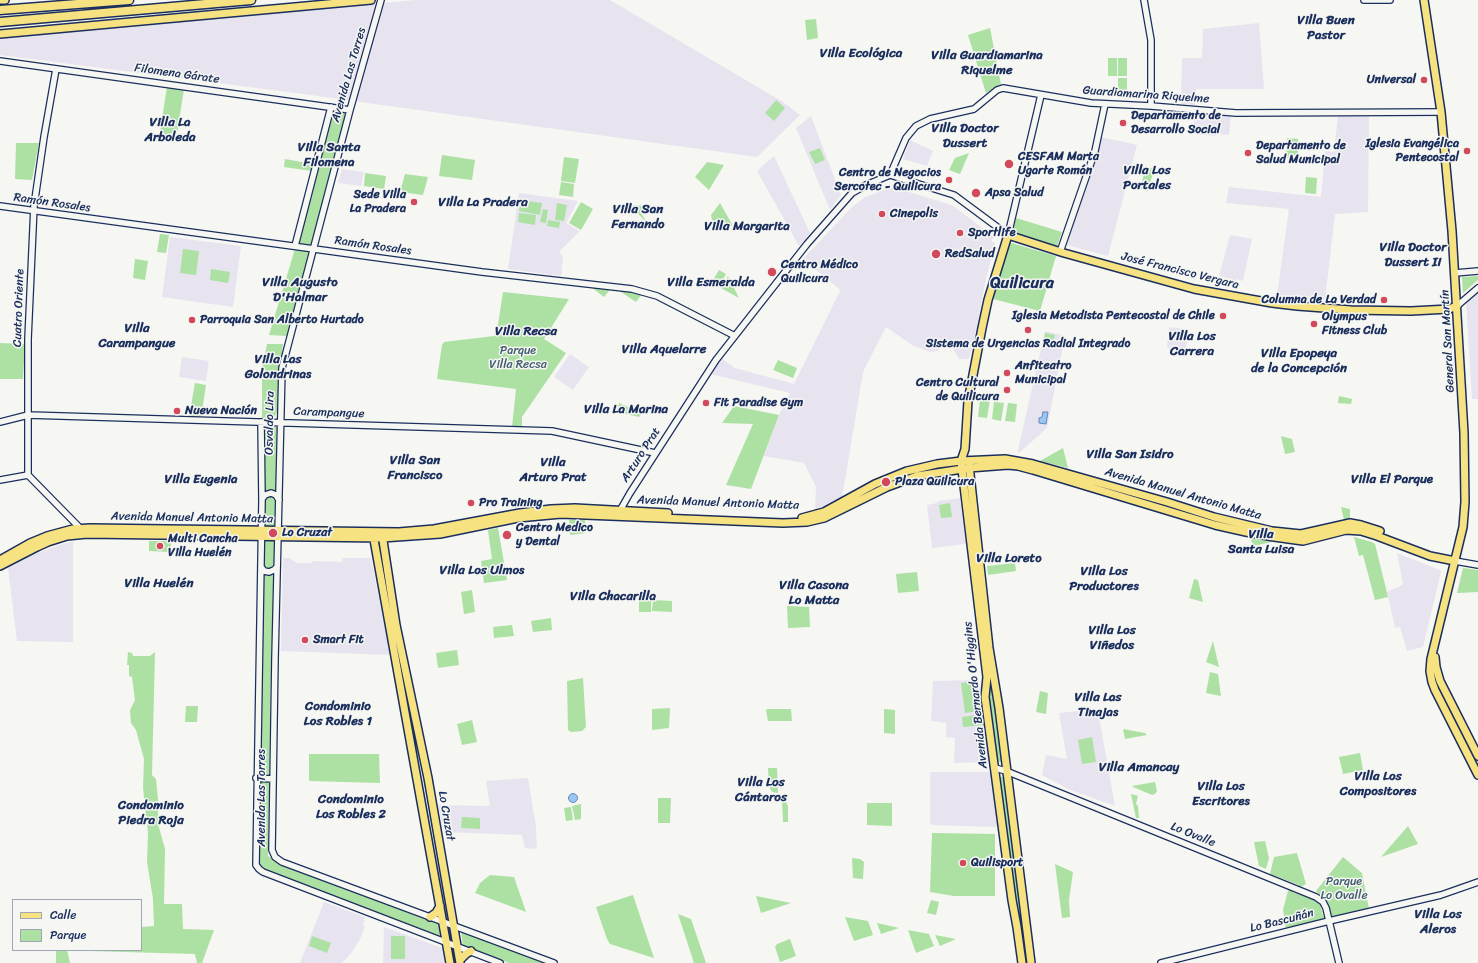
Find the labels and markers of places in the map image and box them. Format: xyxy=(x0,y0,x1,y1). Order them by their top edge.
place label: Universal xyxy=(1367,73,1416,87)
marker: Universal xyxy=(1419,75,1429,85)
place label: Departamento de Desarrollo Social xyxy=(1131,109,1221,137)
marker: Departamento de Desarrollo Social xyxy=(1118,118,1128,128)
place label: Iglesia Evangélica Pentecostal xyxy=(1366,137,1459,165)
place label: Departamento de Salud Municipal xyxy=(1256,139,1346,167)
marker: Iglesia Evangélica Pentecostal xyxy=(1462,146,1472,156)
marker: Departamento de Salud Municipal xyxy=(1243,148,1253,158)
place label: CESFAM Marta Ugarte Román xyxy=(1018,150,1099,178)
marker: CESFAM Marta Ugarte Román xyxy=(1003,158,1015,170)
place label: Centro de Negocios Sercotec - Quilicura xyxy=(834,166,941,194)
marker: Centro de Negocios Sercotec - Quilicura xyxy=(944,175,954,185)
place label: Apsa Salud xyxy=(985,186,1044,200)
marker: Apsa Salud xyxy=(970,187,982,199)
place label: Sede Villa La Pradera xyxy=(350,188,406,216)
marker: Sede Villa La Pradera xyxy=(409,197,419,207)
place label: Cinepolis xyxy=(890,207,938,221)
marker: Cinepolis xyxy=(877,209,887,219)
place label: Sportlife xyxy=(968,226,1015,240)
marker: Sportlife xyxy=(955,228,965,238)
place label: RedSalud xyxy=(945,247,995,261)
marker: RedSalud xyxy=(930,248,942,260)
place label: Centro Médico Quilicura xyxy=(781,258,858,286)
marker: Centro Médico Quilicura xyxy=(766,266,778,278)
place label: Columna de La Verdad xyxy=(1261,293,1376,307)
marker: Columna de La Verdad xyxy=(1379,295,1389,305)
place label: Iglesia Metodista Pentecostal de Chile xyxy=(1012,309,1215,323)
place label: Olympus Fitness Club xyxy=(1322,310,1387,338)
marker: Iglesia Metodista Pentecostal de Chile xyxy=(1218,311,1228,321)
place label: Parroquia San Alberto Hurtado xyxy=(200,313,364,327)
marker: Parroquia San Alberto Hurtado xyxy=(187,315,197,325)
marker: Olympus Fitness Club xyxy=(1309,319,1319,329)
marker: Sistema de Urgencias Radial Integrado xyxy=(1023,325,1033,335)
place label: Sistema de Urgencias Radial Integrado xyxy=(926,337,1130,351)
place label: Anfiteatro Municipal xyxy=(1015,359,1071,387)
marker: Anfiteatro Municipal xyxy=(1002,368,1012,378)
place label: Centro Cultural de Quilicura xyxy=(916,376,999,404)
marker: Centro Cultural de Quilicura xyxy=(1002,385,1012,395)
place label: Fit Paradise Gym xyxy=(714,396,803,410)
marker: Fit Paradise Gym xyxy=(701,398,711,408)
place label: Nueva Nación xyxy=(185,404,257,418)
marker: Nueva Nación xyxy=(172,406,182,416)
place label: Plaza Quilicura xyxy=(895,475,974,489)
marker: Plaza Quilicura xyxy=(880,476,892,488)
place label: Pro Training xyxy=(479,496,543,510)
marker: Pro Training xyxy=(466,498,476,508)
place label: Centro Medico y Dental xyxy=(516,521,593,549)
place label: Lo Cruzat xyxy=(282,526,332,540)
marker: Lo Cruzat xyxy=(267,527,279,539)
marker: Centro Medico y Dental xyxy=(501,529,513,541)
place label: Multi Cancha Villa Huelén xyxy=(168,532,238,560)
marker: Multi Cancha Villa Huelén xyxy=(155,541,165,551)
place label: Smart Fit xyxy=(313,633,364,647)
marker: Smart Fit xyxy=(300,635,310,645)
place label: Quilisport xyxy=(971,856,1023,870)
marker: Quilisport xyxy=(958,858,968,868)

